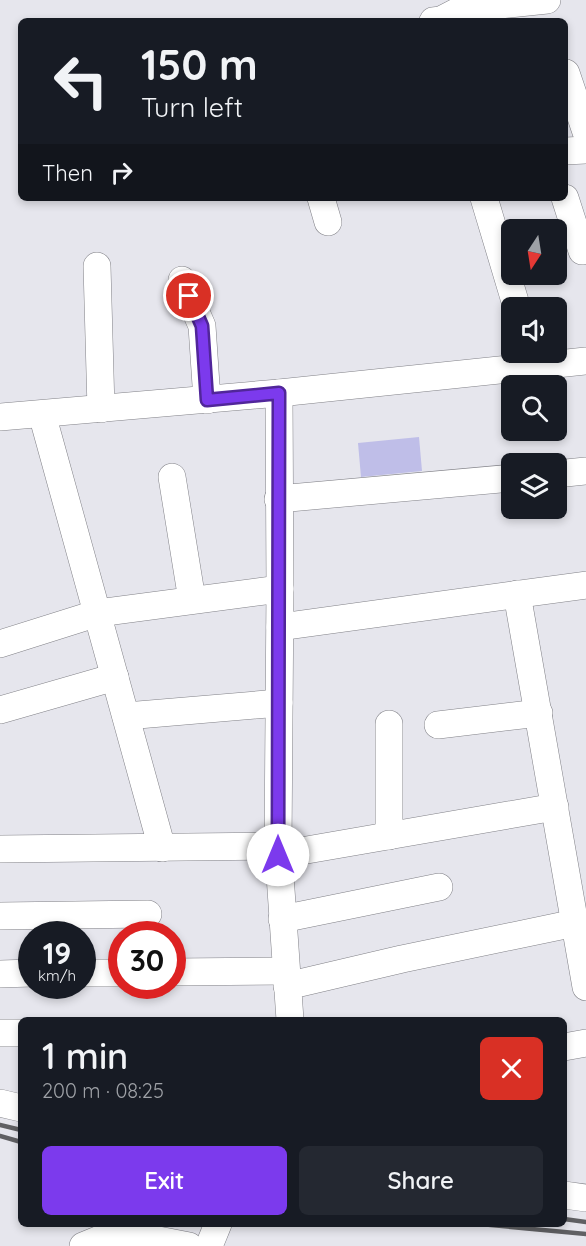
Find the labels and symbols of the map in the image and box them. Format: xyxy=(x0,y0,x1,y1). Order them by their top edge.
north arrow xyxy=(501,219,567,285)
pin xyxy=(163,270,214,321)
position arrow xyxy=(246,823,310,887)
speed limit sign: 30 xyxy=(108,921,186,999)

